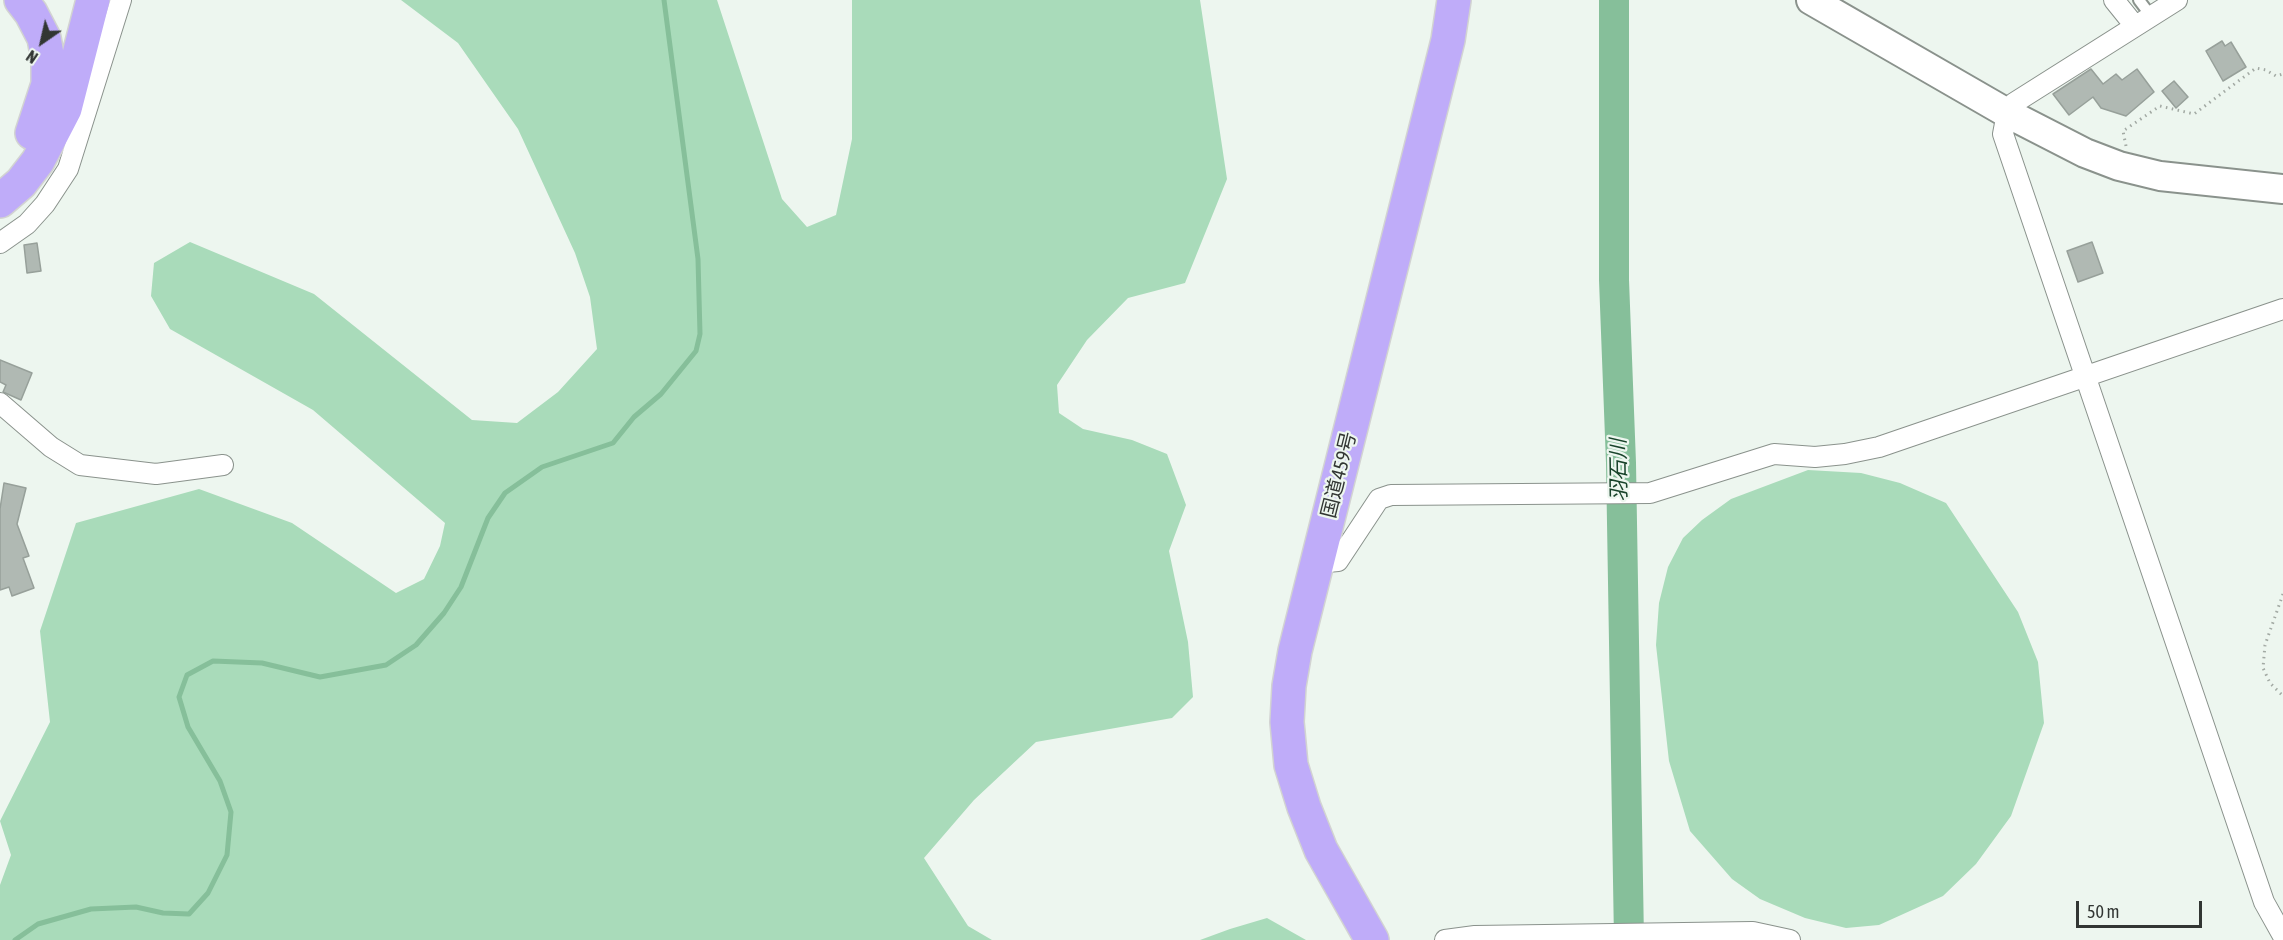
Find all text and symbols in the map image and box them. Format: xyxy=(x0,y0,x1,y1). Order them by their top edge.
north arrow xyxy=(12,12,72,72)
text: N xyxy=(23,47,41,67)
street label: 国道459号 xyxy=(1317,429,1361,521)
water label: 羽石川 xyxy=(1606,438,1632,502)
scale bar xyxy=(2079,889,2205,927)
text: 50 m xyxy=(2087,901,2119,922)

